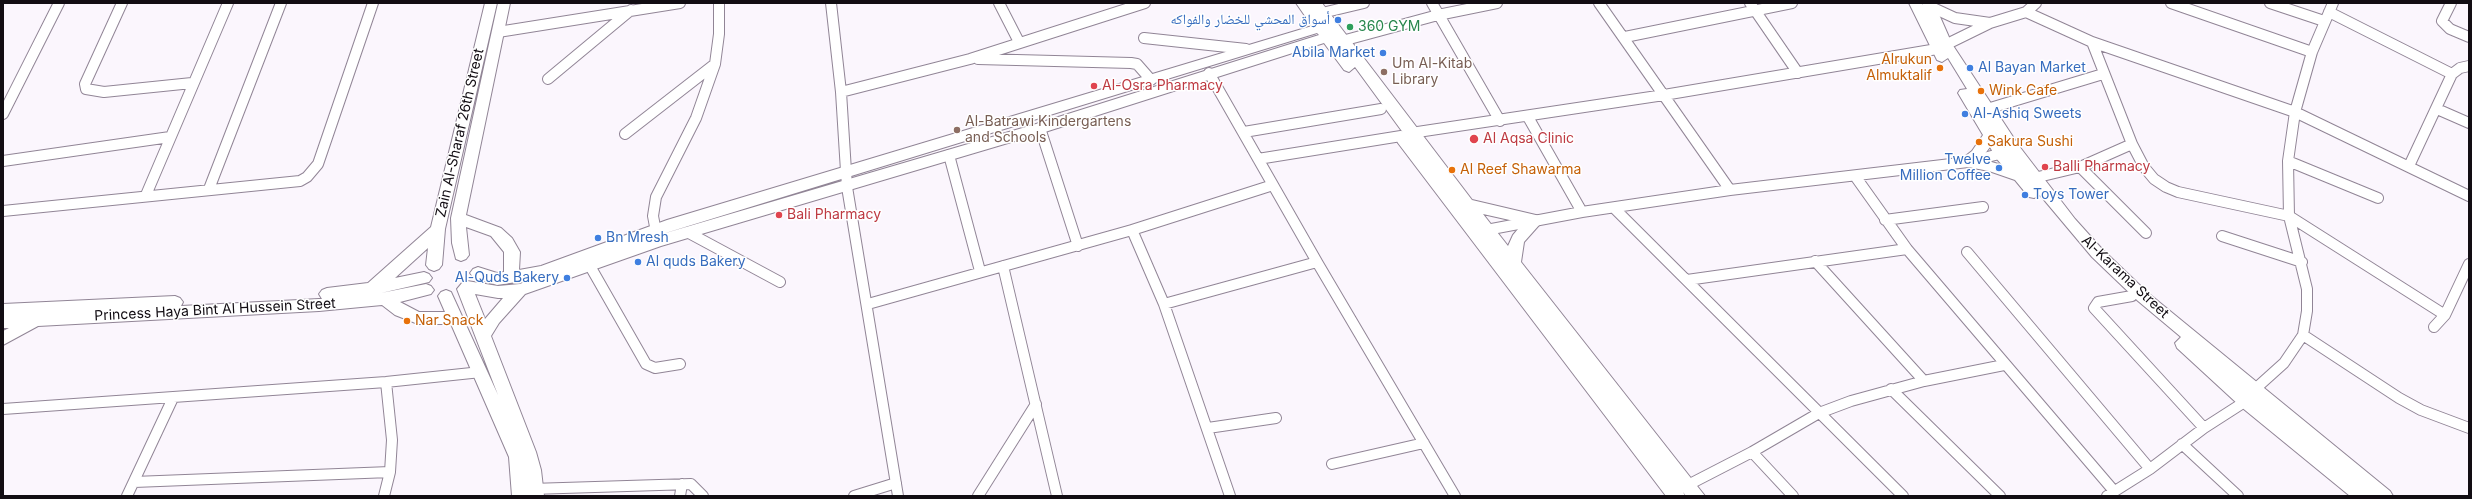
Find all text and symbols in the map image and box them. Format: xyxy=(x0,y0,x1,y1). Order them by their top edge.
place label: أسواق المحشي للخضار والفواكه xyxy=(1171,12,1330,28)
marker: أسواق المحشي للخضار والفواكه xyxy=(1333,15,1343,25)
place label: 360 GYM xyxy=(1358,19,1420,35)
marker: 360 GYM xyxy=(1345,22,1355,32)
place label: Abila Market xyxy=(1292,45,1375,61)
street label: Zain Al-Sharaf 26th Street xyxy=(432,47,488,219)
marker: Abila Market xyxy=(1378,48,1388,58)
place label: Alrukun Almuktalif xyxy=(1866,52,1932,84)
place label: Um Al-Kitab Library xyxy=(1392,56,1472,88)
place label: Al Bayan Market xyxy=(1978,60,2086,76)
marker: Alrukun Almuktalif xyxy=(1935,63,1945,73)
marker: Al Bayan Market xyxy=(1965,63,1975,73)
marker: Um Al-Kitab Library xyxy=(1379,67,1389,77)
place label: Al-Osra Pharmacy xyxy=(1102,78,1223,94)
marker: Al-Osra Pharmacy xyxy=(1089,81,1099,91)
place label: Wink Cafe xyxy=(1989,83,2057,99)
marker: Wink Cafe xyxy=(1976,86,1986,96)
place label: Al-Ashiq Sweets xyxy=(1973,106,2082,122)
marker: Al-Ashiq Sweets xyxy=(1960,109,1970,119)
place label: Al-Batrawi Kindergartens and Schools xyxy=(965,114,1131,146)
marker: Al-Batrawi Kindergartens and Schools xyxy=(952,125,962,135)
place label: Al Aqsa Clinic xyxy=(1483,131,1574,147)
marker: Al Aqsa Clinic xyxy=(1468,133,1480,145)
place label: Sakura Sushi xyxy=(1987,134,2073,150)
marker: Sakura Sushi xyxy=(1974,137,1984,147)
place label: Twelve Million Coffee xyxy=(1900,152,1991,184)
place label: Balli Pharmacy xyxy=(2053,159,2150,175)
place label: Al Reef Shawarma xyxy=(1460,162,1581,178)
marker: Balli Pharmacy xyxy=(2040,162,2050,172)
marker: Twelve Million Coffee xyxy=(1994,163,2004,173)
marker: Al Reef Shawarma xyxy=(1447,165,1457,175)
place label: Toys Tower xyxy=(2033,187,2109,203)
marker: Toys Tower xyxy=(2020,190,2030,200)
place label: Bali Pharmacy xyxy=(787,207,881,223)
marker: Bali Pharmacy xyxy=(774,210,784,220)
place label: Bn Mresh xyxy=(606,230,669,246)
street label: Al-Karama Street xyxy=(2078,232,2172,322)
marker: Bn Mresh xyxy=(593,233,603,243)
place label: Al quds Bakery xyxy=(646,254,746,270)
marker: Al quds Bakery xyxy=(633,257,643,267)
place label: Al-Quds Bakery xyxy=(455,270,559,286)
marker: Al-Quds Bakery xyxy=(562,273,572,283)
street label: Princess Haya Bint Al Hussein Street xyxy=(94,295,336,325)
place label: Nar Snack xyxy=(415,313,483,329)
marker: Nar Snack xyxy=(402,316,412,326)

